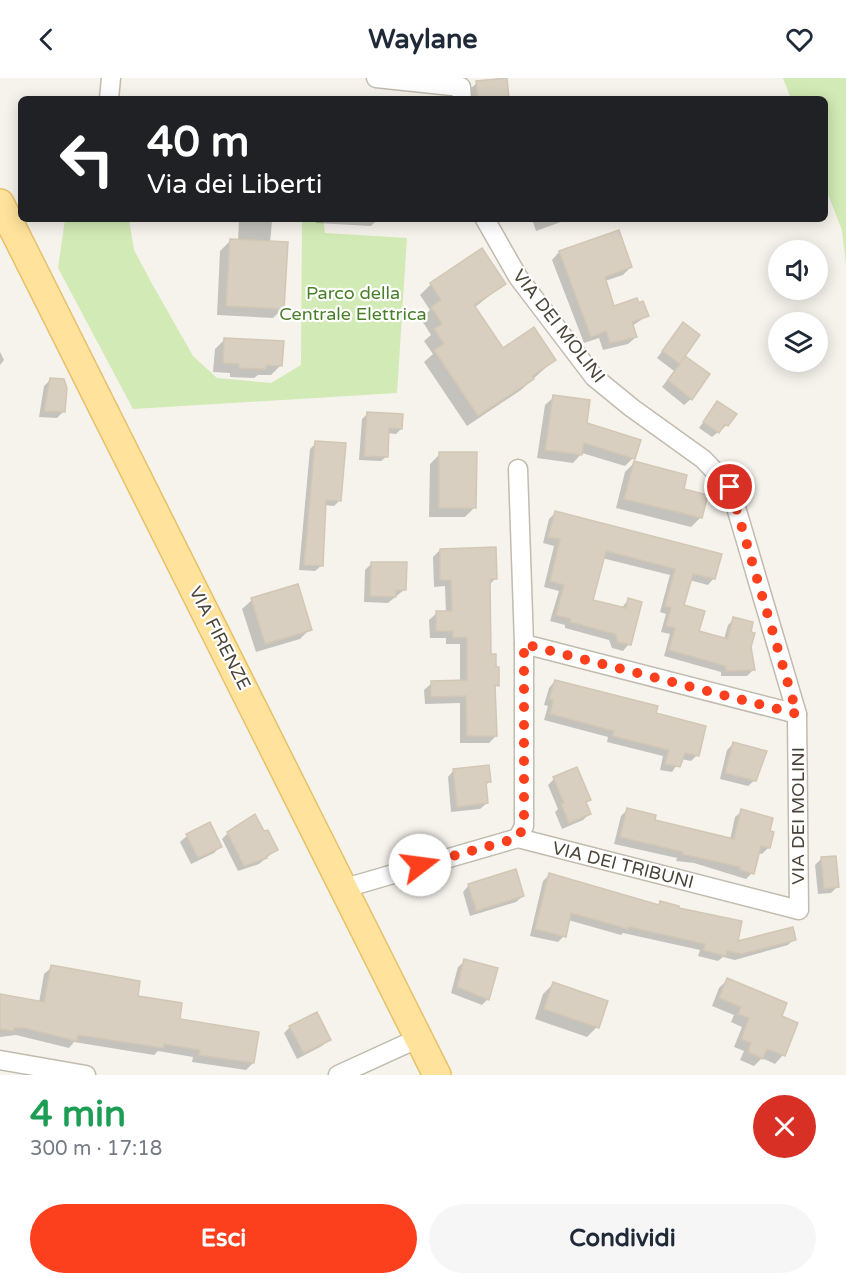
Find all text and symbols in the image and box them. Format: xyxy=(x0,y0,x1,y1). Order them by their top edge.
icon: back xyxy=(30,23,63,56)
text: Waylane xyxy=(368,23,478,56)
icon: heart xyxy=(783,23,816,56)
text: 40 m xyxy=(147,117,249,168)
icon: left xyxy=(48,120,126,198)
text: Via dei Liberti xyxy=(147,168,322,201)
map controls xyxy=(768,240,828,372)
button: sound xyxy=(768,240,828,300)
street label: VIA DEI MOLINI xyxy=(508,265,610,387)
park label: Parco della Centrale Elettrica xyxy=(279,282,427,325)
button: layers xyxy=(768,312,828,372)
pin xyxy=(704,461,755,512)
icon: arrive xyxy=(713,470,746,503)
street label: VIA FIRENZE xyxy=(184,582,256,694)
street label: VIA DEI MOLINI xyxy=(787,747,809,885)
position arrow xyxy=(388,833,452,897)
street label: VIA DEI TRIBUNI xyxy=(550,837,696,893)
text: 4 min xyxy=(30,1093,126,1136)
button: close xyxy=(753,1095,816,1158)
text: 300 m · 17:18 xyxy=(30,1137,162,1161)
button: Esci xyxy=(30,1204,417,1273)
button: Condividi xyxy=(429,1204,816,1273)

